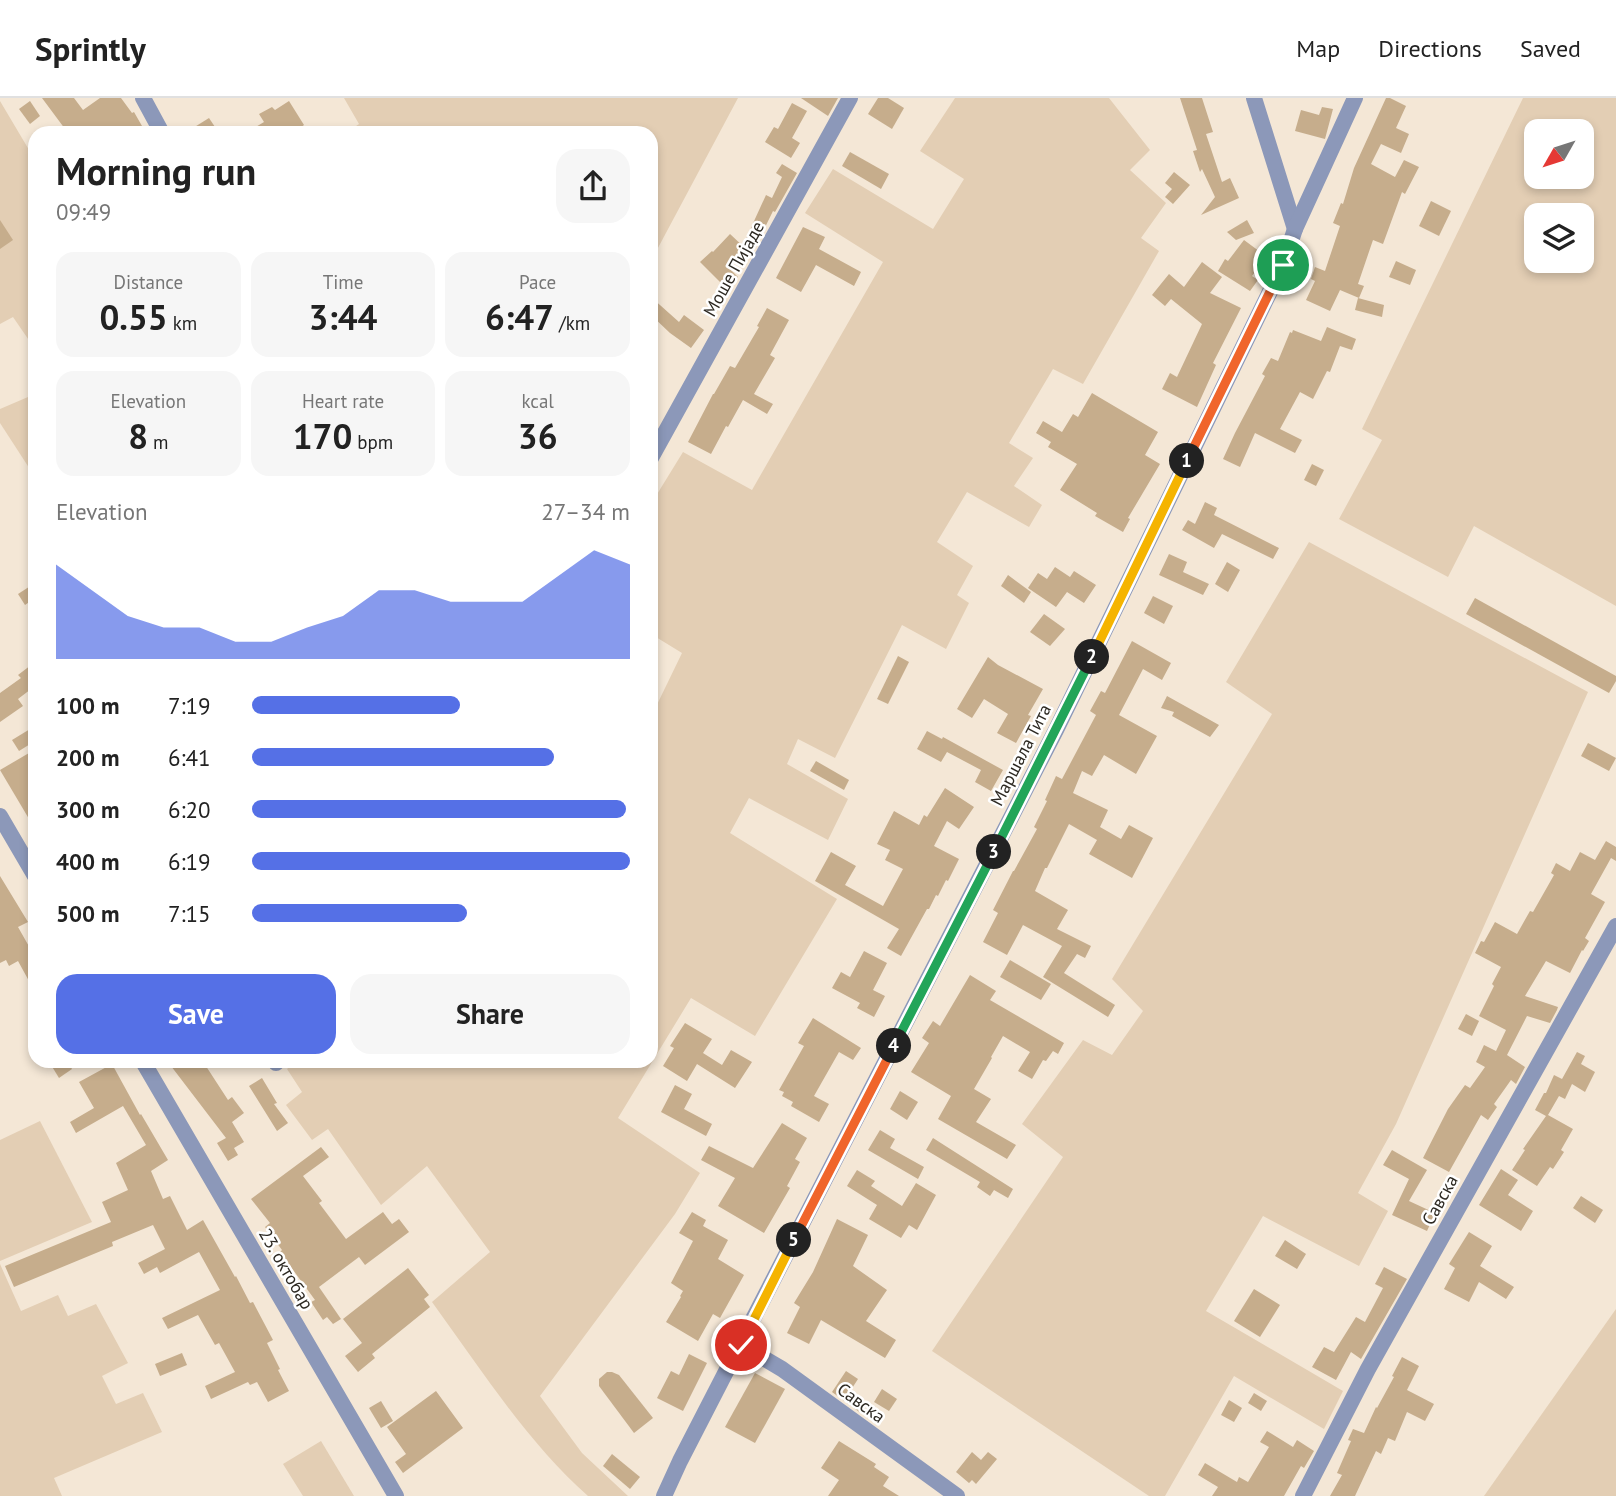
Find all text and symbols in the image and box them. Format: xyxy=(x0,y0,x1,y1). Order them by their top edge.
text: Sprintly xyxy=(35,27,146,70)
text: Map xyxy=(1296,33,1340,64)
text: Directions xyxy=(1378,33,1482,64)
text: Saved xyxy=(1520,33,1581,64)
north arrow xyxy=(1524,119,1594,189)
map controls xyxy=(1524,119,1594,273)
text: Morning run xyxy=(56,146,256,195)
button: share xyxy=(556,149,630,223)
text: 09:49 xyxy=(56,197,111,226)
button: layers xyxy=(1524,203,1594,273)
street label: Моше Пијаде xyxy=(698,217,769,320)
pin xyxy=(1253,235,1313,295)
icon: arrive xyxy=(1264,246,1302,284)
text: Distance xyxy=(114,270,183,294)
text: Time xyxy=(323,270,363,294)
text: Pace xyxy=(519,270,556,294)
text: 0.55 xyxy=(99,294,168,340)
text: 3:44 xyxy=(309,294,377,340)
text: 6:47 xyxy=(485,294,554,340)
text: km xyxy=(168,311,197,335)
text: /km xyxy=(554,311,590,335)
text: Elevation xyxy=(110,389,186,413)
text: Heart rate xyxy=(302,389,384,413)
text: kcal xyxy=(521,389,554,413)
text: 8 xyxy=(128,413,148,459)
text: 170 xyxy=(293,413,352,459)
text: 36 xyxy=(518,413,558,459)
text: m xyxy=(148,430,169,454)
text: bpm xyxy=(352,430,393,454)
pin: 1 xyxy=(1170,444,1204,478)
text: 1 xyxy=(1181,448,1192,472)
text: Elevation xyxy=(56,497,148,526)
text: 27–34 m xyxy=(541,497,630,526)
pin: 2 xyxy=(1074,640,1110,674)
text: 2 xyxy=(1086,644,1097,668)
text: 100 m xyxy=(56,691,119,720)
text: 7:19 xyxy=(168,691,211,720)
street label: Маршала Тита xyxy=(985,700,1056,810)
text: 200 m xyxy=(56,743,119,772)
text: 6:41 xyxy=(168,743,211,772)
text: 300 m xyxy=(56,795,119,824)
text: 6:20 xyxy=(168,795,211,824)
pin: 3 xyxy=(976,834,1012,870)
text: 3 xyxy=(988,839,999,863)
text: 400 m xyxy=(56,847,119,876)
text: 6:19 xyxy=(168,847,211,876)
text: 500 m xyxy=(56,899,119,928)
text: 7:15 xyxy=(168,899,211,928)
button: Save xyxy=(56,974,336,1054)
button: Share xyxy=(350,974,630,1054)
pin: 4 xyxy=(876,1028,912,1063)
text: 4 xyxy=(888,1033,899,1057)
street label: Савска xyxy=(1416,1171,1463,1229)
pin: 5 xyxy=(776,1222,812,1258)
street label: 23. октобар xyxy=(254,1224,319,1313)
text: 5 xyxy=(788,1227,799,1251)
pin xyxy=(711,1315,771,1375)
icon: check xyxy=(722,1326,760,1364)
street label: Савска xyxy=(833,1377,890,1428)

